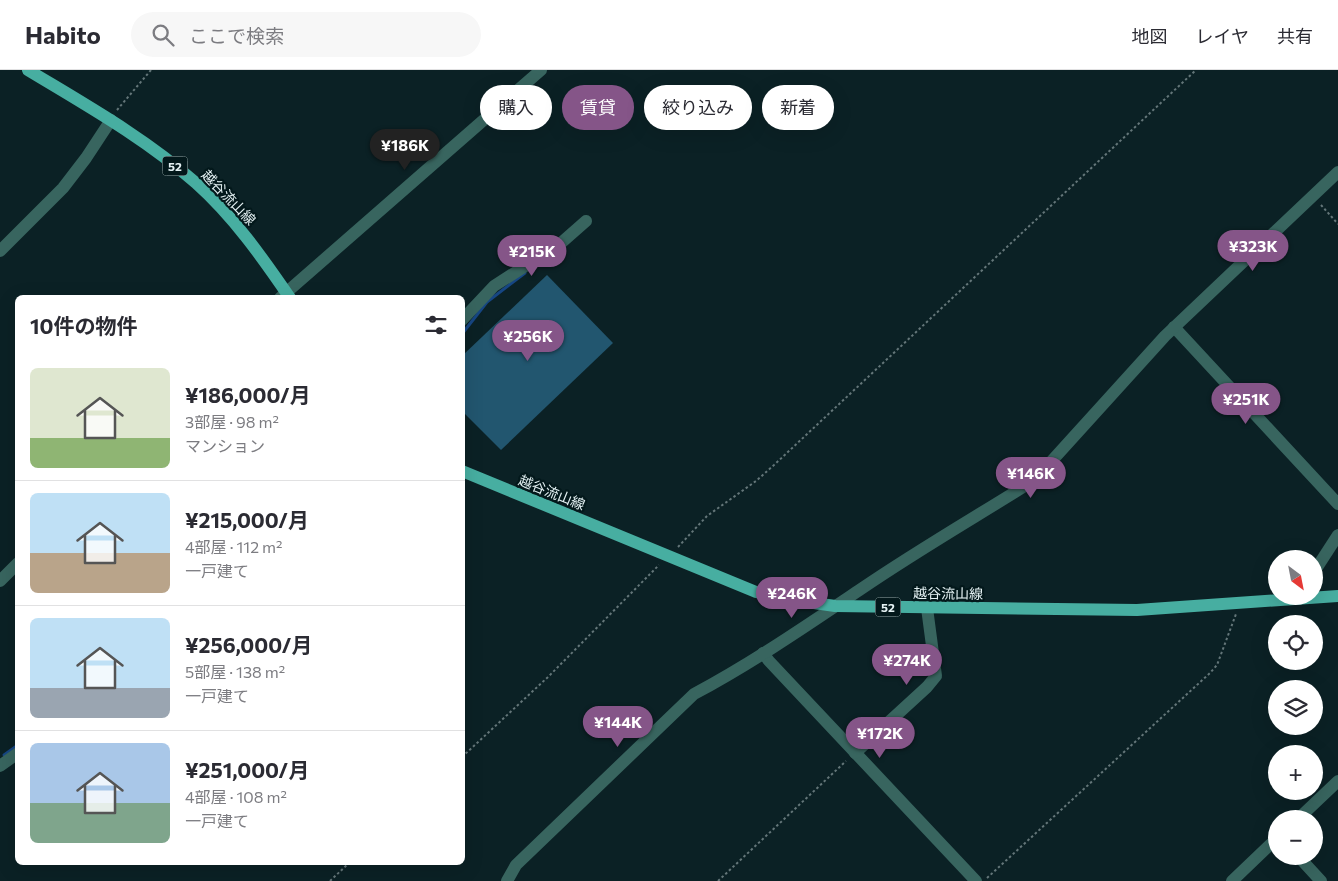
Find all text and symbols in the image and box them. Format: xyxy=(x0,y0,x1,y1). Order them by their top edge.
search box xyxy=(131,12,481,57)
text: Habito xyxy=(25,20,101,49)
icon: search xyxy=(149,21,177,49)
text: ここで検索 xyxy=(189,24,284,47)
text: 地図 xyxy=(1132,25,1168,47)
text: レイヤ xyxy=(1196,25,1249,47)
text: 共有 xyxy=(1277,25,1313,47)
chip: 購入 xyxy=(480,85,552,130)
chip: 賃貸 xyxy=(562,85,634,130)
chip: 絞り込み xyxy=(644,85,752,130)
chip: 新着 xyxy=(762,85,834,130)
pin: ¥186K xyxy=(370,128,440,171)
text: ¥186K xyxy=(381,135,429,154)
road number: 52 xyxy=(162,156,188,175)
street label: 越谷流山線 xyxy=(199,166,259,228)
pin: ¥323K xyxy=(1218,230,1288,272)
pin: ¥215K xyxy=(497,234,567,277)
text: ¥323K xyxy=(1228,236,1278,255)
text: ¥215K xyxy=(508,241,556,260)
icon: filters xyxy=(422,311,450,339)
text: 10件の物件 xyxy=(30,313,137,338)
pin: ¥256K xyxy=(493,320,563,362)
text: ¥256K xyxy=(503,326,553,345)
text: ¥186,000/月 xyxy=(185,382,311,407)
pin: ¥251K xyxy=(1211,382,1281,425)
icon: home xyxy=(70,388,130,448)
text: ¥251K xyxy=(1222,389,1270,408)
text: 3部屋 · 98 m² xyxy=(185,412,279,431)
text: マンション xyxy=(185,436,265,455)
pin: ¥146K xyxy=(996,456,1066,499)
text: ¥146K xyxy=(1007,463,1055,482)
street label: 越谷流山線 xyxy=(516,471,588,513)
text: ¥215,000/月 xyxy=(185,507,309,532)
icon: home xyxy=(70,513,130,573)
text: 4部屋 · 112 m² xyxy=(185,537,283,556)
north arrow xyxy=(1268,550,1322,605)
map controls xyxy=(1268,550,1323,865)
text: 一戸建て xyxy=(185,561,249,580)
pin: ¥246K xyxy=(757,576,827,619)
text: ¥246K xyxy=(767,583,817,602)
street label: 越谷流山線 xyxy=(913,584,983,602)
road number: 52 xyxy=(876,598,900,616)
button: locate xyxy=(1268,615,1323,670)
text: ¥256,000/月 xyxy=(185,632,312,657)
icon: home xyxy=(70,638,130,698)
pin: ¥274K xyxy=(872,644,942,686)
text: ¥274K xyxy=(883,650,931,669)
text: 5部屋 · 138 m² xyxy=(185,662,285,681)
button: layers xyxy=(1268,680,1323,735)
text: 一戸建て xyxy=(185,686,249,705)
pin: ¥144K xyxy=(583,706,653,748)
text: ¥144K xyxy=(594,712,642,731)
pin: ¥172K xyxy=(845,716,915,759)
text: ¥172K xyxy=(857,723,903,742)
button: + xyxy=(1268,745,1323,800)
text: ¥251,000/月 xyxy=(185,757,309,782)
icon: home xyxy=(70,763,130,823)
text: 4部屋 · 108 m² xyxy=(185,787,287,806)
button: − xyxy=(1268,810,1323,865)
text: 一戸建て xyxy=(185,811,249,830)

